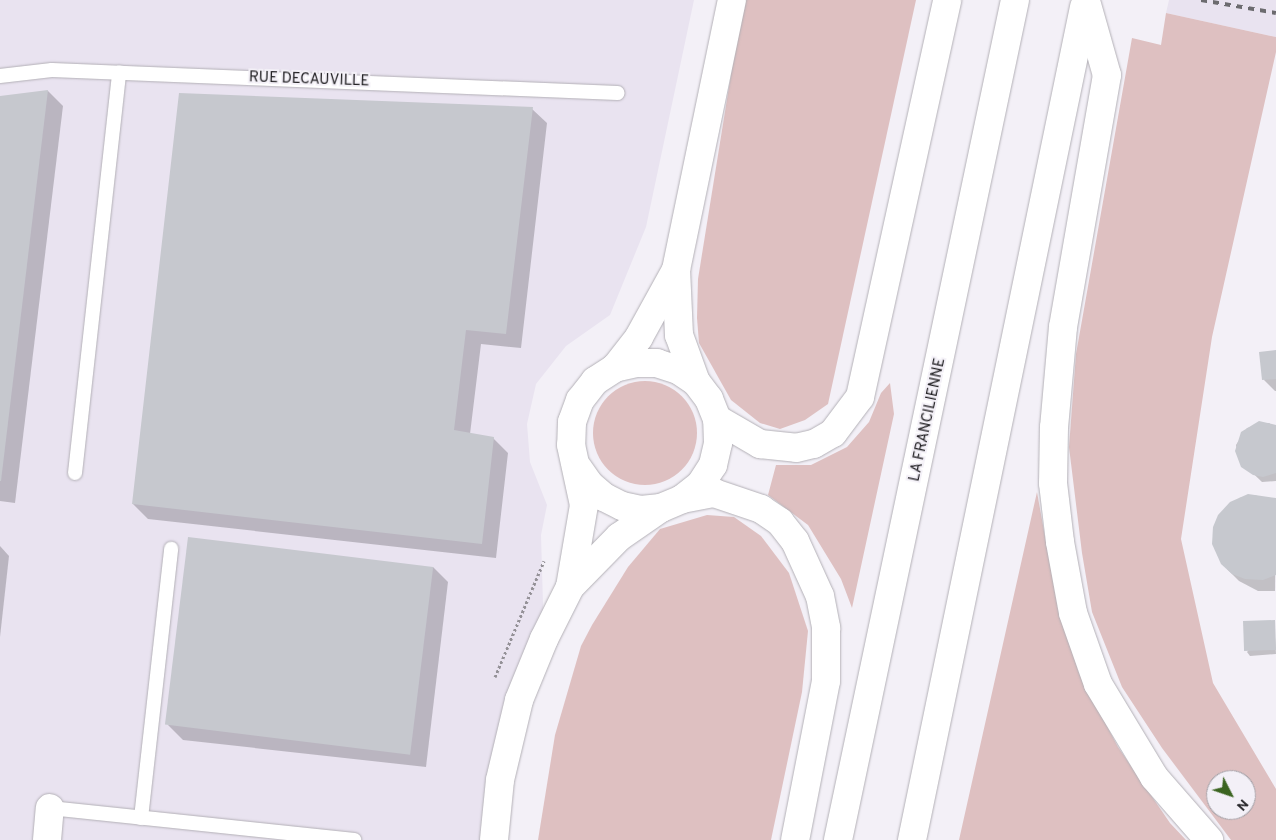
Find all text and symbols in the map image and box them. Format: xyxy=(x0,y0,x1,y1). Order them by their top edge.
street label: RUE DECAUVILLE xyxy=(249,69,369,91)
street label: LA FRANCILIENNE xyxy=(906,356,950,484)
north arrow xyxy=(1206,770,1256,820)
text: N xyxy=(1232,795,1252,814)

